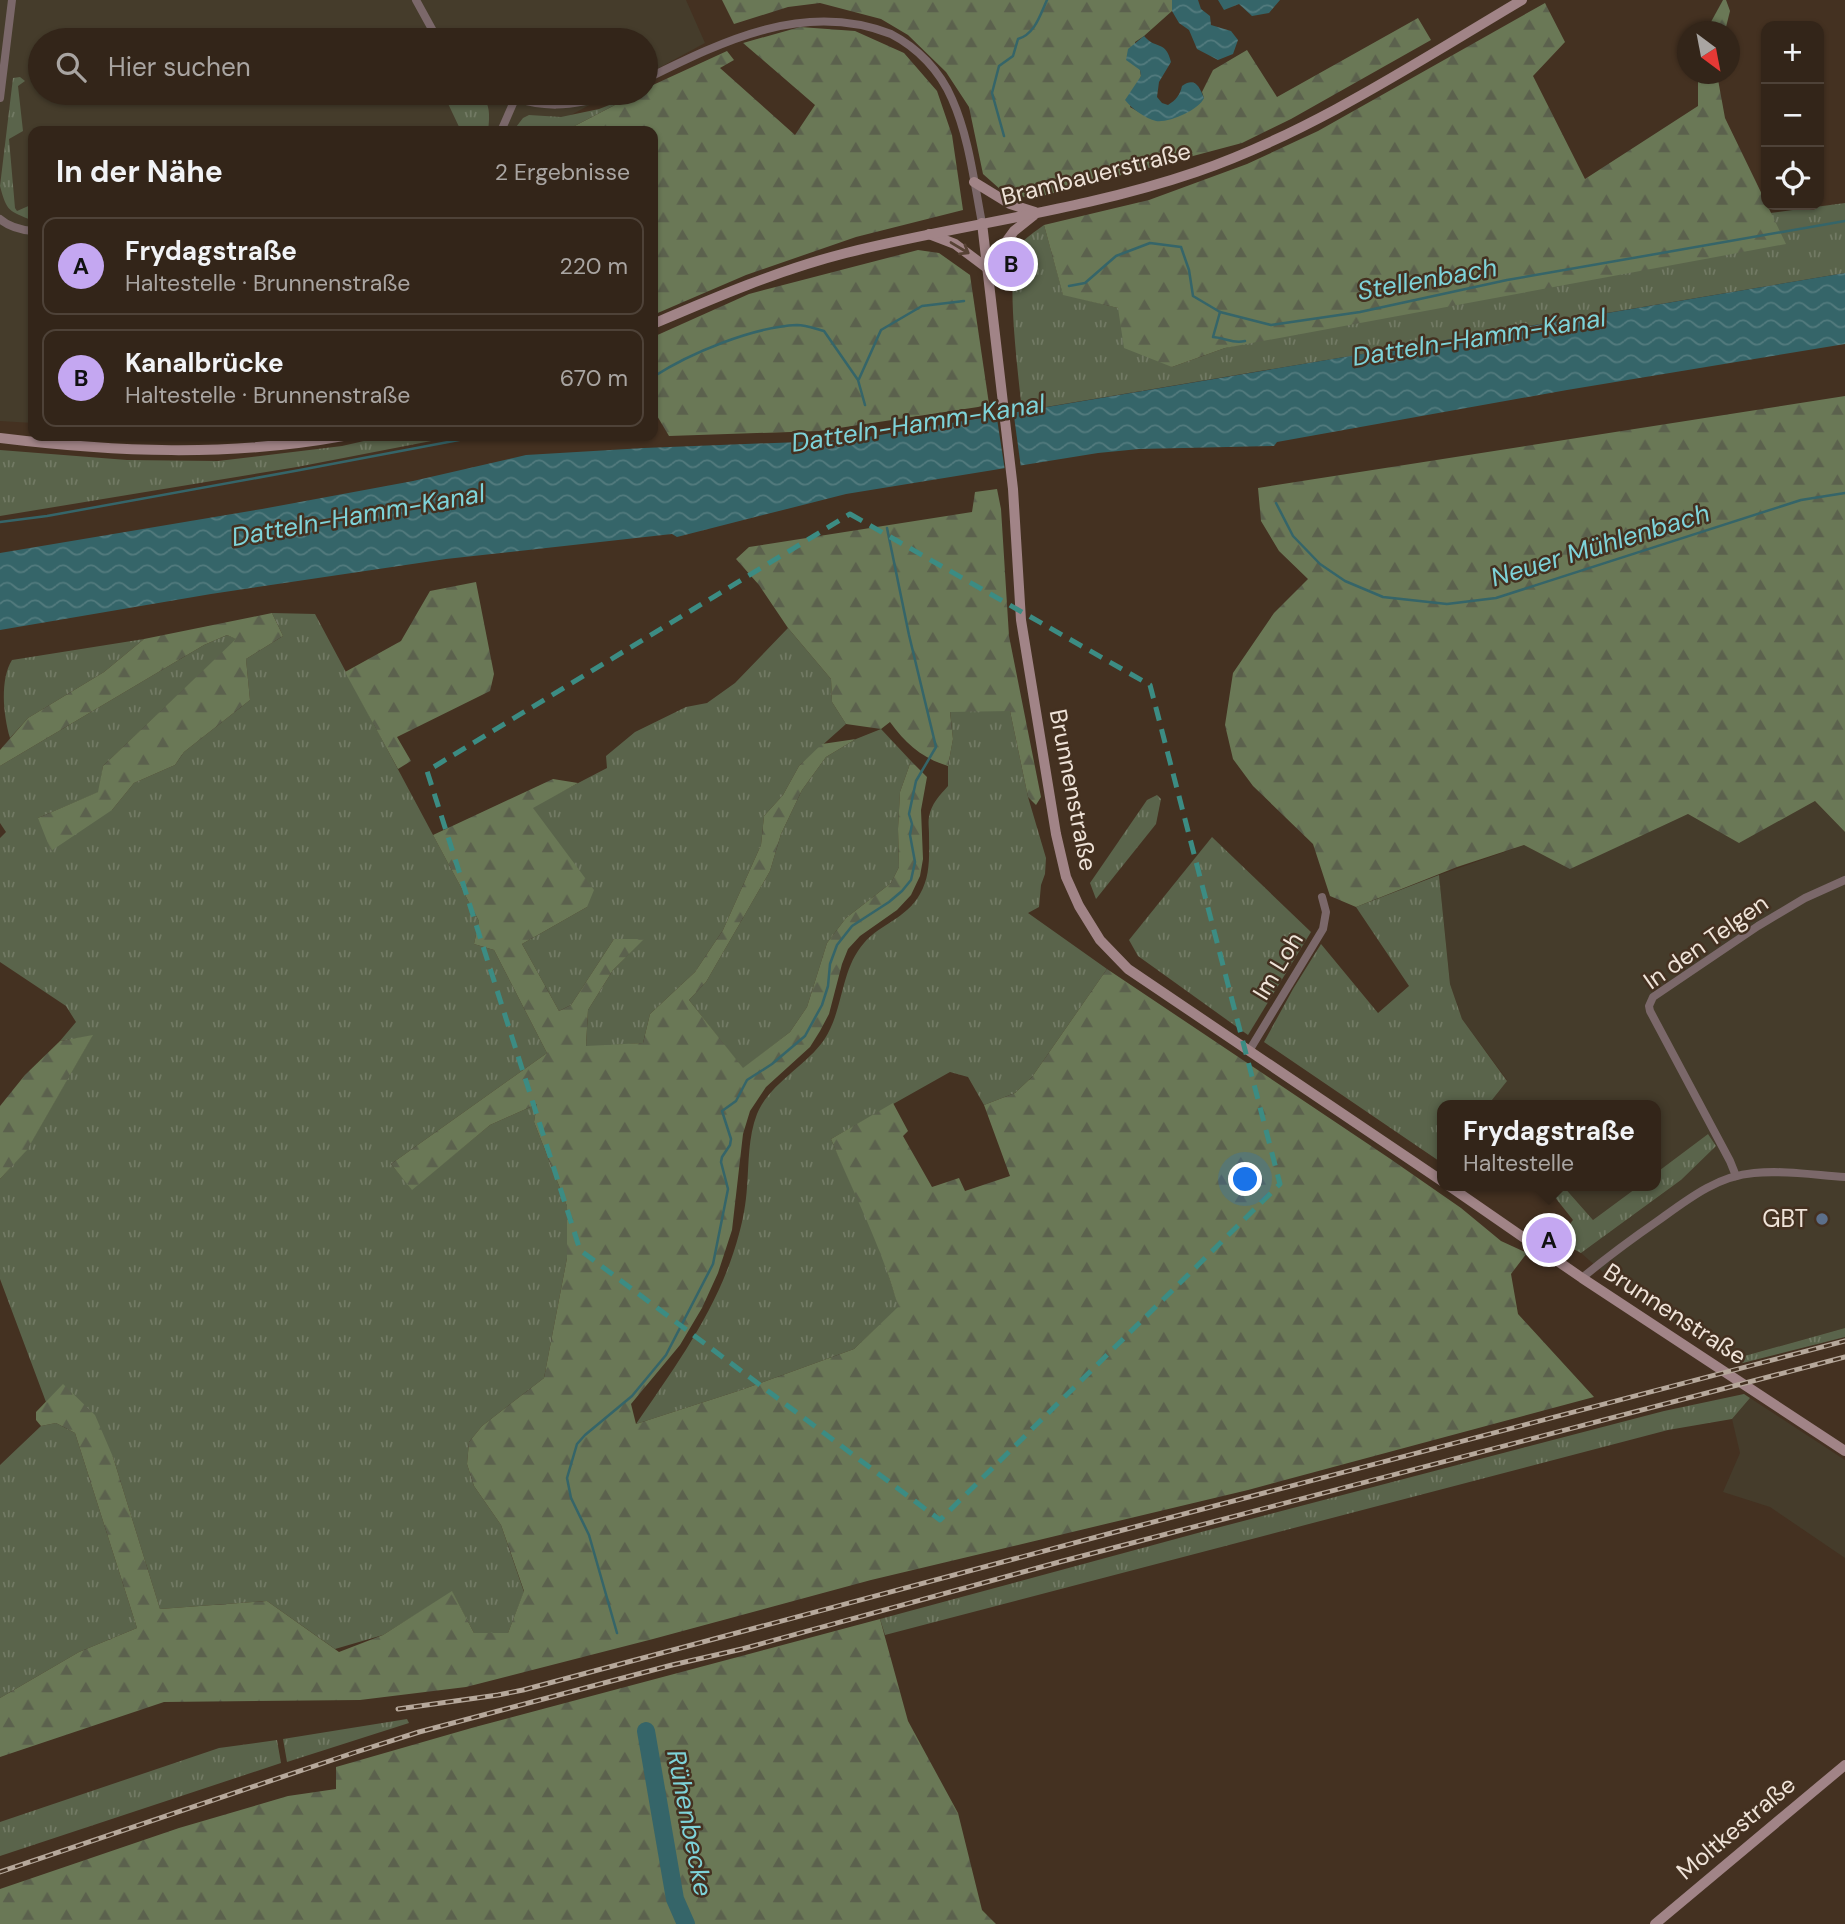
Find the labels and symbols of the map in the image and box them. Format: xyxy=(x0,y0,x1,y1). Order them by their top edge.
north arrow xyxy=(1677,21,1740,84)
street label: Brambauerstraße xyxy=(998,135,1194,212)
pin: B xyxy=(988,238,1034,290)
one-way arrow xyxy=(949,241,969,255)
water label: Stellenbach xyxy=(1354,250,1500,308)
water label: Datteln-Hamm-Kanal xyxy=(1350,300,1610,374)
water label: Datteln-Hamm-Kanal xyxy=(789,386,1049,460)
water label: Datteln-Hamm-Kanal xyxy=(229,476,488,554)
water label: Neuer Mühlenbach xyxy=(1486,496,1714,594)
street label: Brunnenstraße xyxy=(1043,706,1104,873)
street label: In den Telgen xyxy=(1637,887,1774,996)
street label: Im Loh xyxy=(1245,926,1310,1005)
your location xyxy=(1228,1162,1262,1196)
place label: GBT xyxy=(1762,1203,1808,1234)
marker: GBT xyxy=(1814,1211,1830,1227)
pin: A xyxy=(1526,1214,1572,1266)
street label: Brunnenstraße xyxy=(1598,1256,1753,1371)
water label: Rühenbecke xyxy=(659,1747,721,1899)
street label: Moltkestraße xyxy=(1670,1769,1802,1886)

